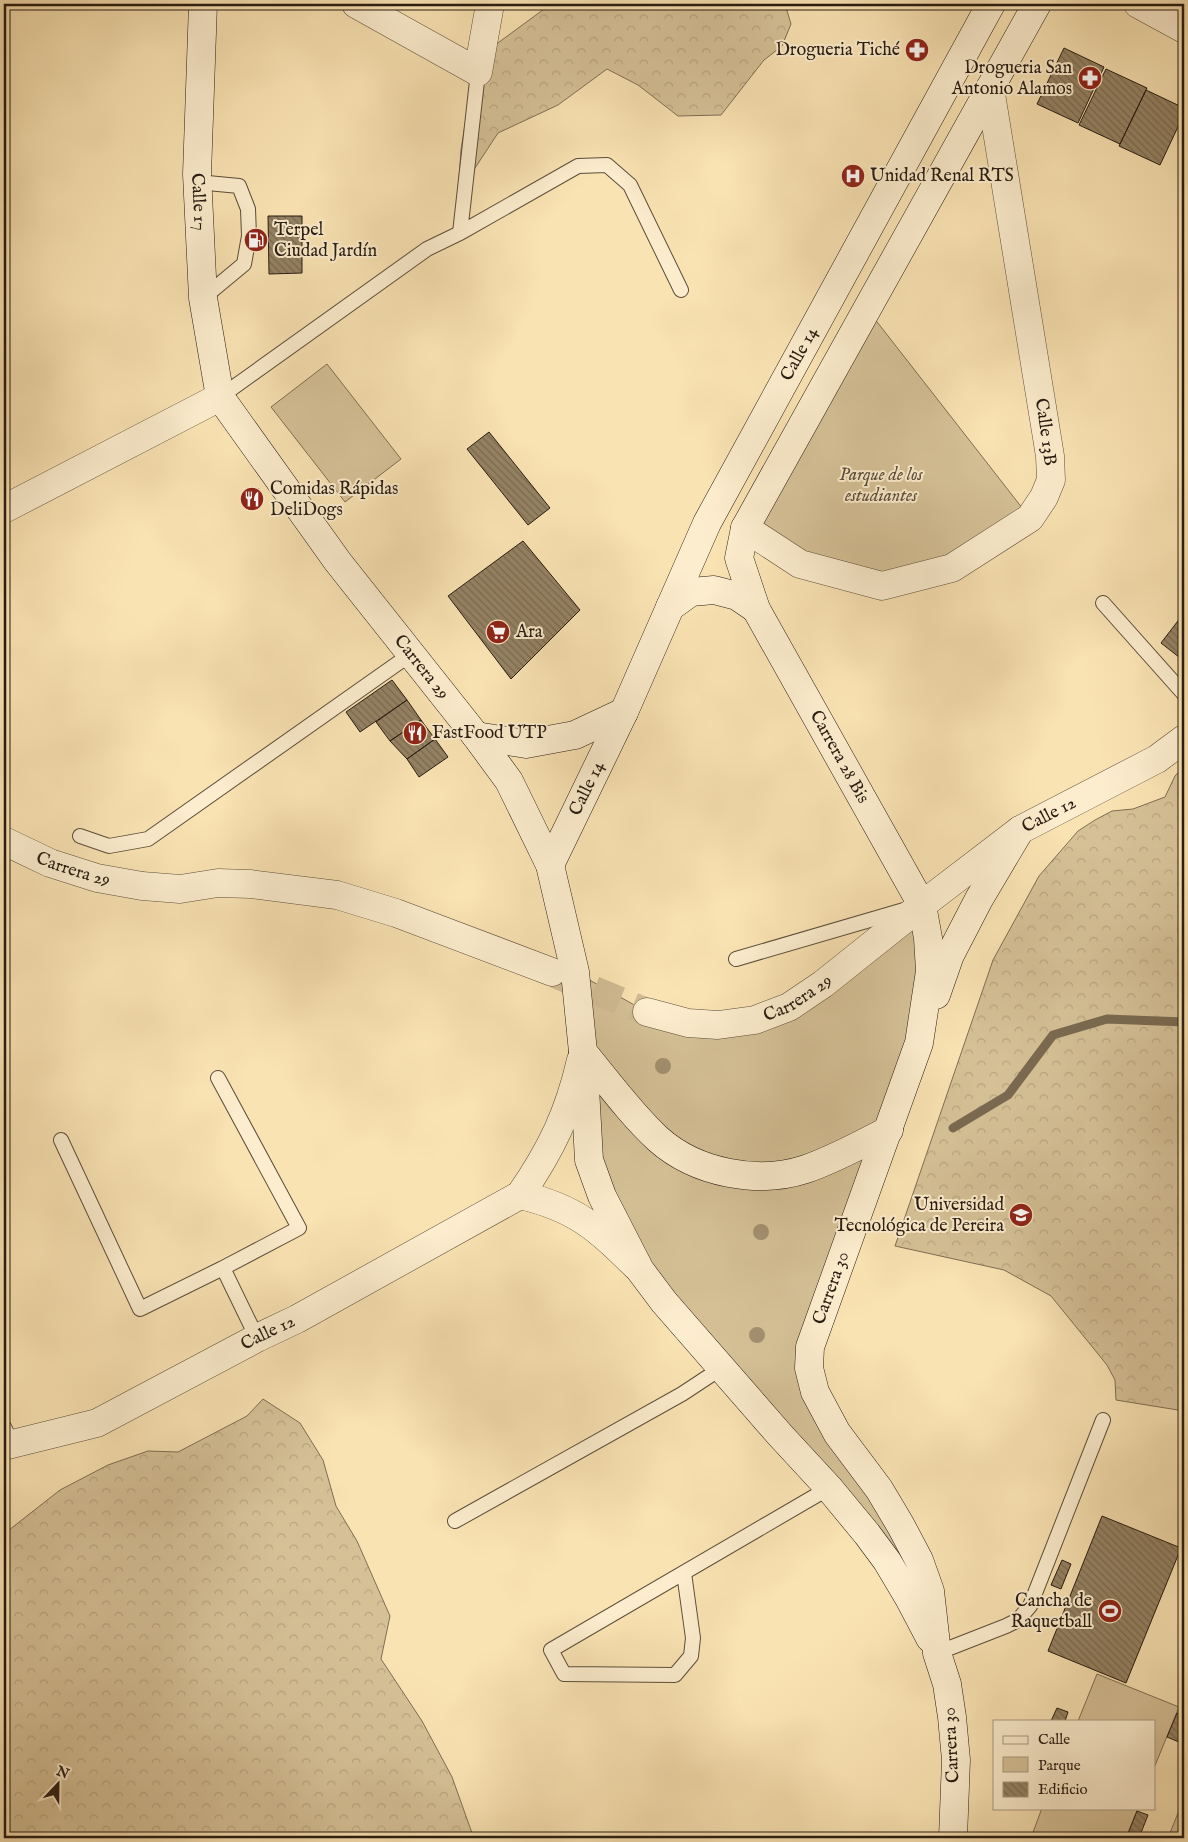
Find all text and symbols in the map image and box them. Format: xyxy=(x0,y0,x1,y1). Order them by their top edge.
pharmacy icon: Drogueria Tiché xyxy=(904,37,930,63)
place label: Drogueria Tiché xyxy=(775,39,900,62)
place label: Drogueria San Antonio Alamos xyxy=(951,57,1072,101)
pharmacy icon: Drogueria San Antonio Alamos xyxy=(1077,65,1103,91)
hospital icon: Unidad Renal RTS xyxy=(840,163,866,189)
place label: Unidad Renal RTS xyxy=(870,165,1014,188)
street label: Calle 17 xyxy=(185,172,211,231)
place label: Terpel Ciudad Jardín xyxy=(274,219,377,263)
fuel station icon: Terpel Ciudad Jardín xyxy=(243,227,269,253)
street label: Calle 14 xyxy=(775,323,824,385)
street label: Calle 13B xyxy=(1029,397,1061,467)
park label: Parque de los estudiantes xyxy=(839,464,924,508)
place label: Comidas Rápidas DeliDogs xyxy=(270,478,398,522)
restaurant icon: Comidas Rápidas DeliDogs xyxy=(239,486,265,512)
supermarket icon: Ara xyxy=(485,619,511,645)
place label: Ara xyxy=(515,621,543,644)
street label: Carrera 29 xyxy=(389,630,454,705)
street label: Carrera 28 Bis xyxy=(804,706,874,808)
restaurant icon: FastFood UTP xyxy=(402,720,428,746)
place label: FastFood UTP xyxy=(432,722,547,745)
street label: Calle 14 xyxy=(564,757,610,820)
street label: Calle 12 xyxy=(1018,791,1080,838)
street label: Carrera 29 xyxy=(32,846,112,892)
street label: Carrera 29 xyxy=(760,969,837,1027)
place label: Universidad Tecnológica de Pereira xyxy=(834,1194,1004,1238)
school or university icon: Universidad Tecnológica de Pereira xyxy=(1008,1202,1034,1228)
street label: Carrera 30 xyxy=(808,1248,855,1328)
street label: Calle 12 xyxy=(237,1310,299,1356)
place label: Cancha de Raquetball xyxy=(1011,1590,1092,1634)
sports icon: Cancha de Raquetball xyxy=(1097,1598,1123,1624)
street label: Carrera 30 xyxy=(939,1706,965,1784)
legend xyxy=(993,1720,1156,1810)
text: Calle xyxy=(1038,1730,1070,1749)
text: Parque xyxy=(1038,1756,1081,1775)
north arrow xyxy=(32,1760,82,1810)
text: N xyxy=(53,1762,71,1783)
text: Edificio xyxy=(1038,1780,1088,1799)

